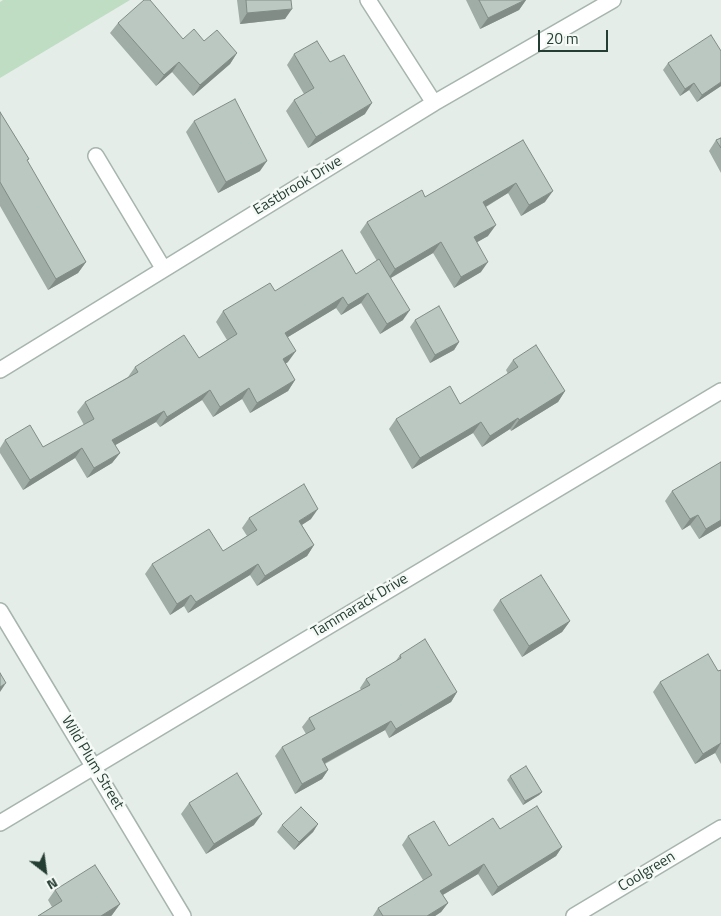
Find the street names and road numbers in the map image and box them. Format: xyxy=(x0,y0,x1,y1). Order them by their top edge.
street label: Eastbrook Drive xyxy=(250,153,346,219)
street label: Tammarack Drive xyxy=(309,570,411,642)
street label: Wild Plum Street xyxy=(57,713,127,813)
street label: Coolgreen xyxy=(615,848,679,896)

